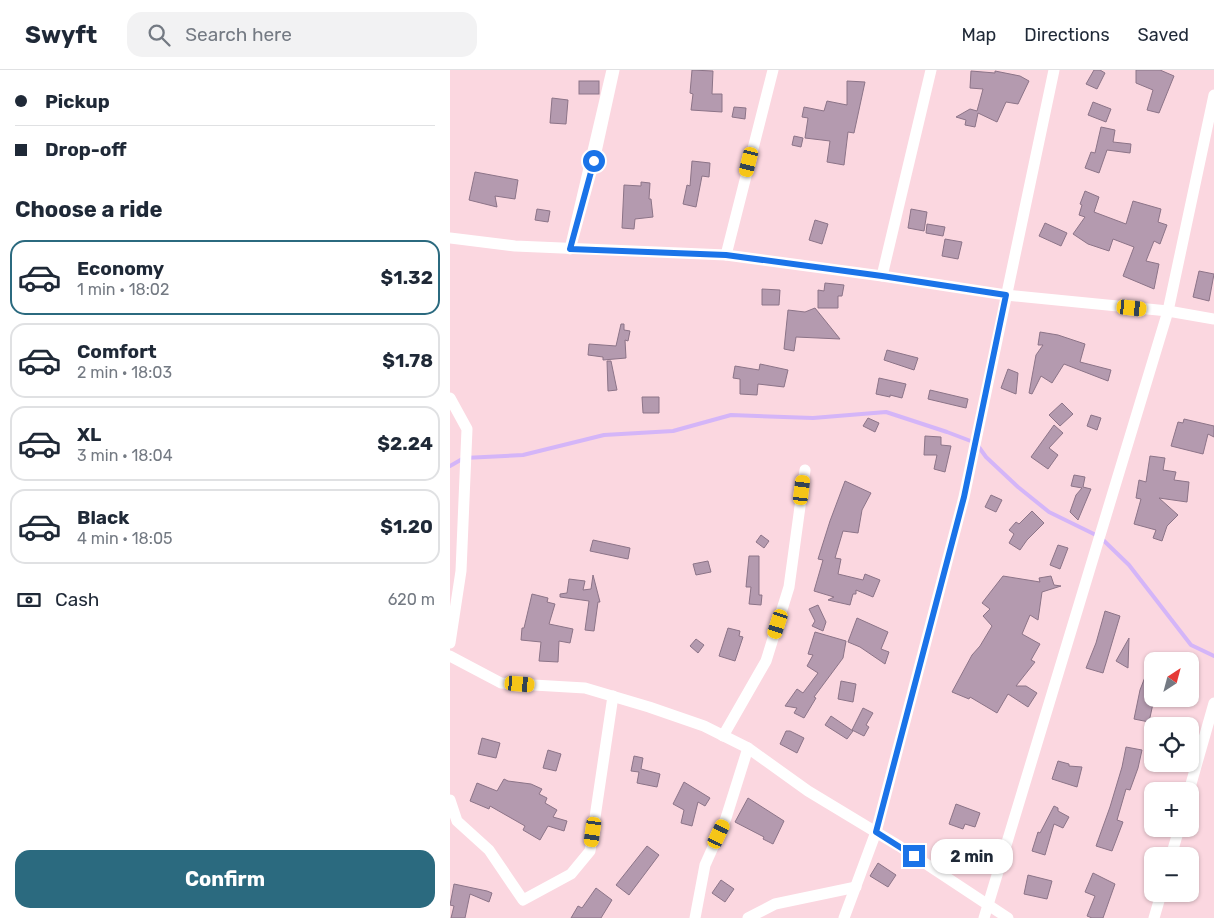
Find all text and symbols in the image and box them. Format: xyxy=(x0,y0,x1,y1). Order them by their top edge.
search box xyxy=(127,12,477,57)
text: Swyft xyxy=(25,21,97,49)
icon: search xyxy=(145,21,173,49)
text: Search here xyxy=(185,23,292,46)
text: Map xyxy=(961,24,996,46)
text: Directions xyxy=(1024,24,1110,46)
text: Saved xyxy=(1138,24,1189,46)
text: Pickup xyxy=(45,90,110,113)
text: Drop-off xyxy=(45,138,127,161)
car xyxy=(738,146,759,178)
route start xyxy=(583,150,605,172)
text: Choose a ride xyxy=(15,196,162,223)
icon: car xyxy=(17,255,62,300)
text: Economy xyxy=(77,257,164,280)
text: $1.32 xyxy=(381,266,433,289)
text: 1 min · 18:02 xyxy=(77,280,169,299)
car xyxy=(1116,299,1147,317)
icon: car xyxy=(17,338,62,383)
text: Comfort xyxy=(77,340,157,363)
text: $1.78 xyxy=(382,349,433,372)
text: 2 min · 18:03 xyxy=(77,363,172,382)
icon: car xyxy=(17,421,62,466)
text: XL xyxy=(77,423,101,446)
text: $2.24 xyxy=(377,432,433,455)
text: 3 min · 18:04 xyxy=(77,446,173,465)
car xyxy=(792,474,811,506)
icon: car xyxy=(17,504,62,549)
text: Black xyxy=(77,506,129,529)
text: $1.20 xyxy=(380,515,433,538)
text: 4 min · 18:05 xyxy=(77,529,173,548)
icon: cash xyxy=(15,586,43,614)
text: Cash xyxy=(55,588,99,611)
text: 620 m xyxy=(388,590,435,609)
car xyxy=(766,607,789,641)
north arrow xyxy=(1144,652,1199,708)
map controls xyxy=(1144,652,1199,902)
car xyxy=(504,675,535,693)
button: locate xyxy=(1144,717,1199,772)
button: + xyxy=(1144,782,1199,837)
car xyxy=(583,816,602,848)
car xyxy=(705,817,732,851)
callout: 2 min xyxy=(932,838,1014,874)
route end xyxy=(903,845,925,867)
text: 2 min xyxy=(950,847,994,866)
button: − xyxy=(1144,847,1199,902)
button: Confirm xyxy=(15,850,435,908)

